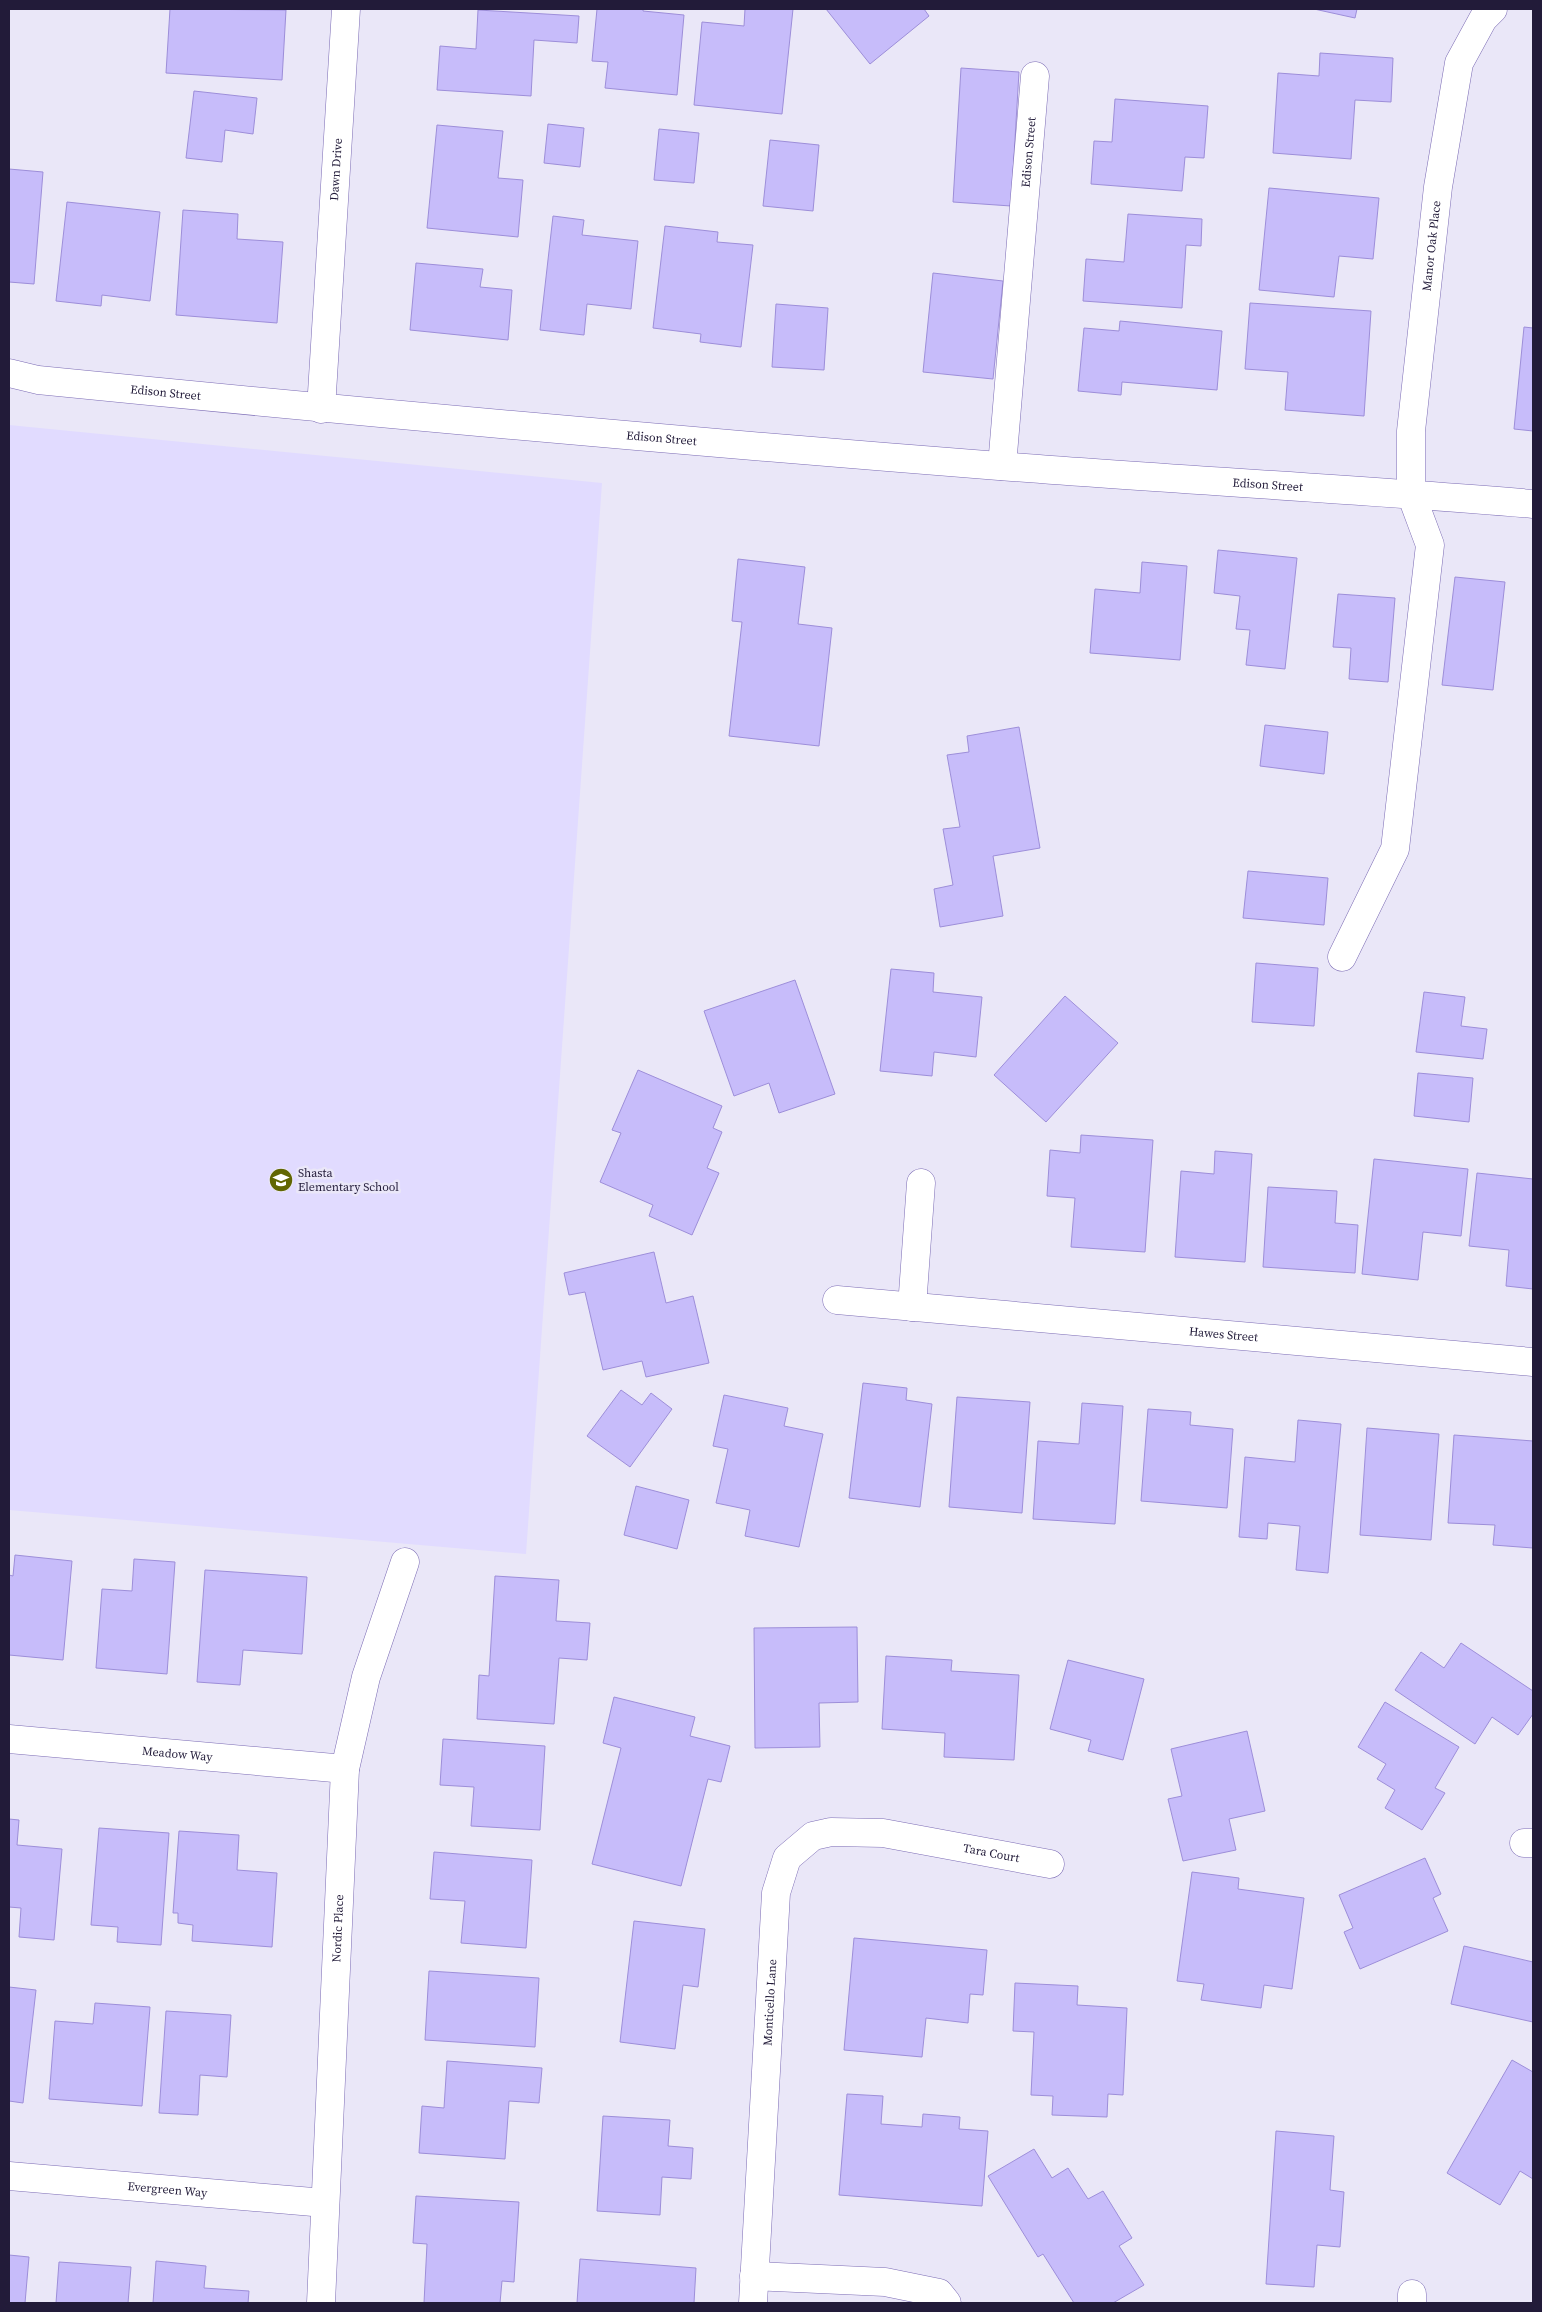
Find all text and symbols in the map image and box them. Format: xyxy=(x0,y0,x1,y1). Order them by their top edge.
street label: Edison Street xyxy=(1018,116,1040,188)
street label: Dawn Drive xyxy=(326,138,346,201)
street label: Manor Oak Place xyxy=(1419,200,1444,292)
street label: Edison Street xyxy=(130,381,202,404)
street label: Edison Street xyxy=(626,427,697,449)
street label: Edison Street xyxy=(1232,474,1303,495)
place label: Shasta Elementary School xyxy=(298,1165,399,1195)
school or university icon: Shasta Elementary School xyxy=(268,1167,294,1193)
street label: Hawes Street xyxy=(1188,1323,1259,1345)
street label: Meadow Way xyxy=(141,1743,214,1765)
street label: Tara Court xyxy=(962,1840,1021,1866)
street label: Nordic Place xyxy=(328,1894,347,1963)
street label: Monticello Lane xyxy=(759,1959,780,2046)
street label: Evergreen Way xyxy=(127,2178,209,2201)

